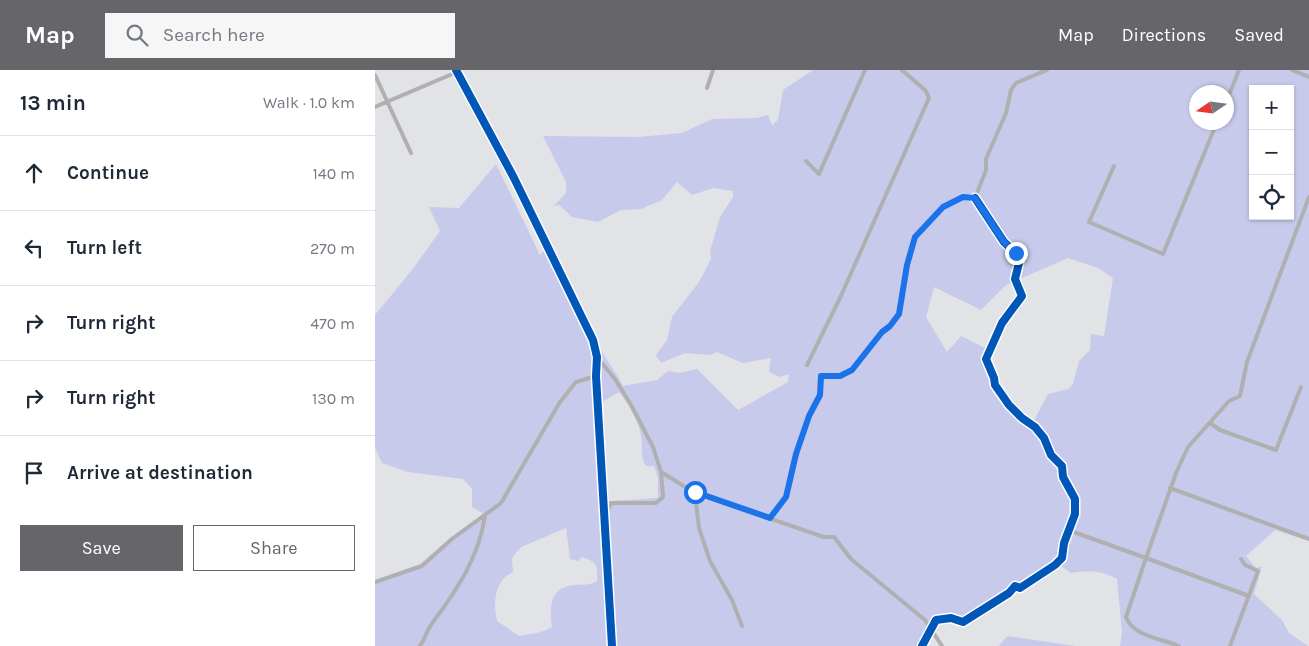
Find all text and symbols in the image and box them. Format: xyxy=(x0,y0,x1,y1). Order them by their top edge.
search box xyxy=(105,13,455,58)
text: Map xyxy=(25,21,75,49)
icon: search xyxy=(123,21,151,49)
text: Search here xyxy=(163,24,265,46)
text: Map xyxy=(1058,24,1094,46)
text: Directions xyxy=(1122,24,1206,46)
text: Saved xyxy=(1234,24,1284,46)
north arrow xyxy=(1189,85,1234,130)
map controls xyxy=(1249,85,1294,220)
button: + xyxy=(1249,85,1294,130)
text: 13 min xyxy=(20,91,86,115)
text: Walk · 1.0 km xyxy=(263,93,355,112)
button: − xyxy=(1249,130,1294,175)
icon: ahead xyxy=(20,159,48,187)
text: Continue xyxy=(67,162,149,184)
text: 140 m xyxy=(313,164,355,183)
button: locate xyxy=(1249,175,1294,220)
icon: left xyxy=(20,234,48,262)
text: Turn left xyxy=(67,237,142,259)
text: 270 m xyxy=(310,239,355,258)
route end xyxy=(1005,242,1028,265)
icon: right xyxy=(20,309,48,337)
text: Turn right xyxy=(67,312,156,334)
text: 470 m xyxy=(310,314,355,333)
icon: right xyxy=(20,384,48,412)
text: Turn right xyxy=(67,387,156,409)
text: 130 m xyxy=(312,389,355,408)
icon: arrive xyxy=(20,459,48,487)
text: Arrive at destination xyxy=(67,462,253,484)
route start xyxy=(684,481,707,504)
button: Save xyxy=(20,525,183,571)
button: Share xyxy=(193,525,355,571)

